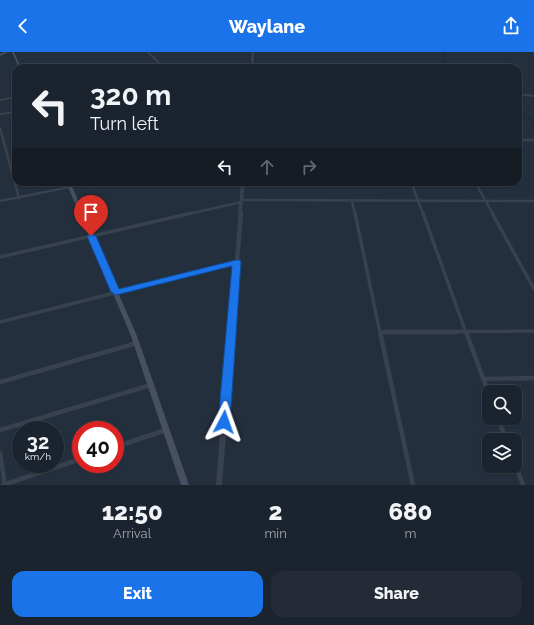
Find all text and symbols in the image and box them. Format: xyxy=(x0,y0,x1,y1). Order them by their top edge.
icon: back xyxy=(12,15,34,37)
icon: share xyxy=(500,15,522,37)
text: Waylane xyxy=(229,16,305,37)
text: 320 m xyxy=(90,79,171,112)
icon: left xyxy=(24,80,76,132)
text: Turn left xyxy=(90,113,159,134)
icon: left xyxy=(214,156,236,178)
icon: ahead xyxy=(256,156,278,178)
icon: right xyxy=(298,156,320,178)
pin xyxy=(74,195,108,236)
icon: arrive xyxy=(80,201,102,223)
map controls xyxy=(482,385,522,473)
button: search xyxy=(482,385,522,425)
position arrow xyxy=(203,401,245,443)
speed limit sign: 40 xyxy=(72,421,124,473)
text: 32 xyxy=(27,430,49,454)
button: layers xyxy=(482,433,522,473)
text: km/h xyxy=(25,451,51,462)
text: 12:50 xyxy=(102,497,163,526)
text: 2 xyxy=(269,497,283,526)
text: 680 xyxy=(388,497,432,526)
text: Arrival xyxy=(113,526,151,541)
text: min xyxy=(264,526,287,541)
text: m xyxy=(404,526,416,541)
button: Exit xyxy=(12,571,263,617)
button: Share xyxy=(271,571,522,617)

